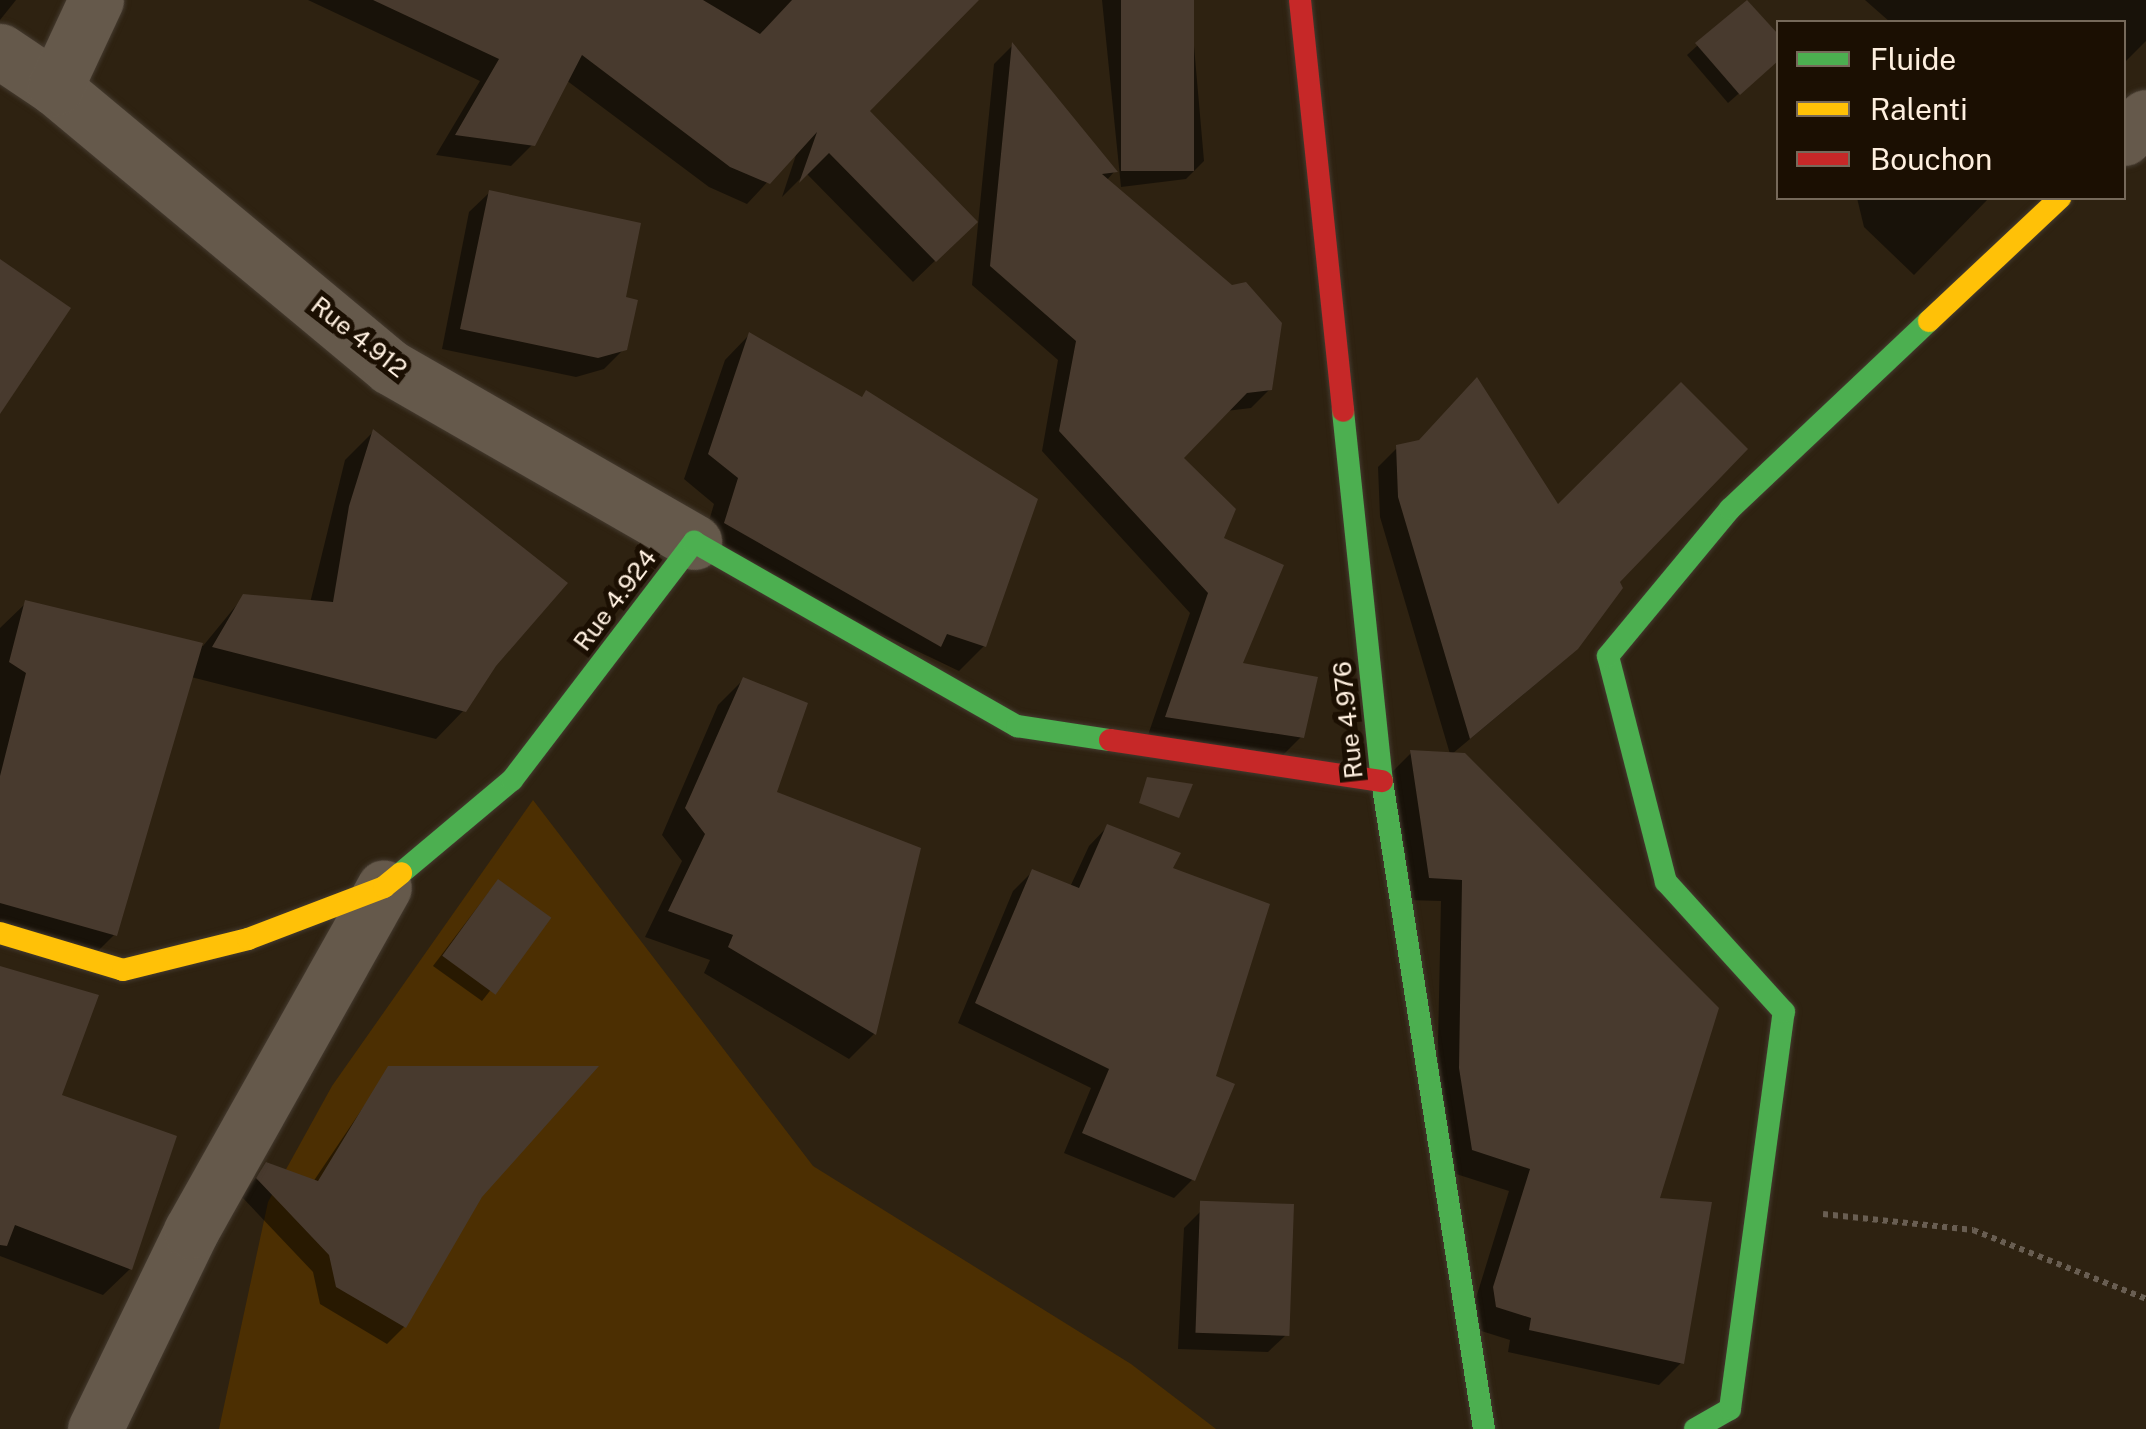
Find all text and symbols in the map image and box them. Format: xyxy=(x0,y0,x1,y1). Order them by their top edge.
legend xyxy=(1776,20,2126,200)
text: Fluide xyxy=(1870,41,1956,77)
text: Ralenti xyxy=(1870,91,1968,127)
text: Bouchon xyxy=(1870,141,1992,177)
street label: Rue 4.912 xyxy=(305,290,413,384)
street label: Rue 4.924 xyxy=(567,543,663,657)
street label: Rue 4.976 xyxy=(1327,660,1369,780)

